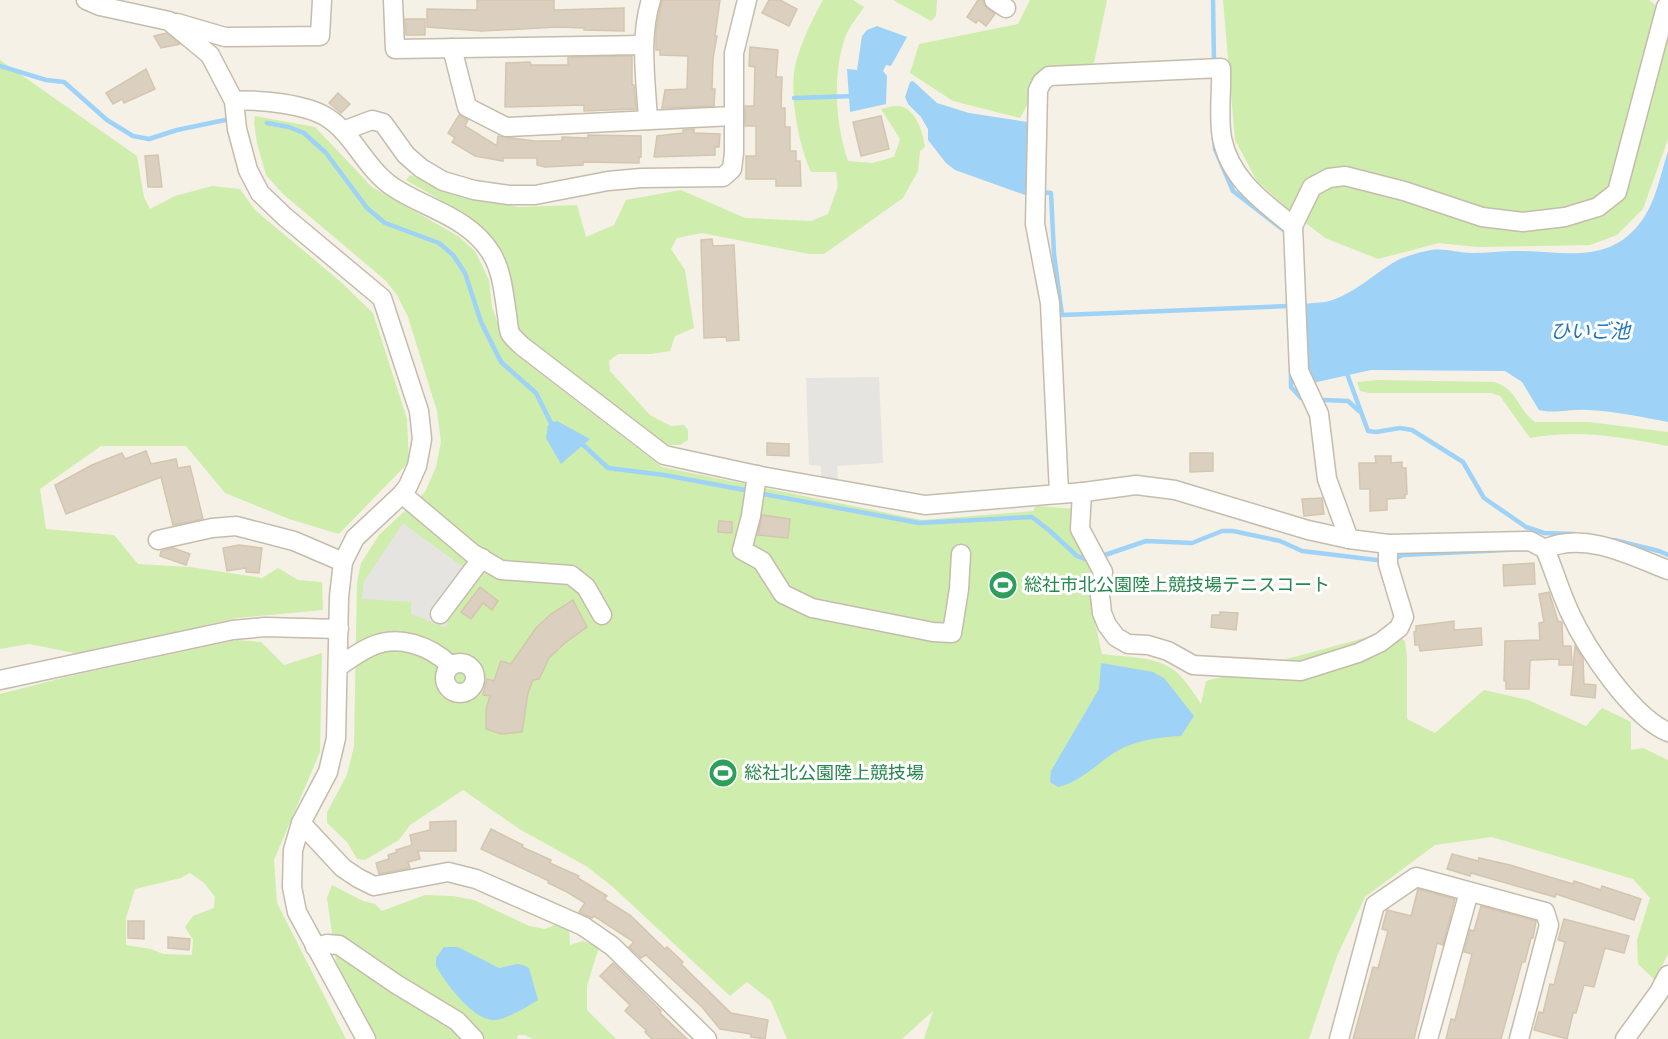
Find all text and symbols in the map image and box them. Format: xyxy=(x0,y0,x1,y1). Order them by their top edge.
water label: ひいご池 xyxy=(1550,318,1632,344)
sports icon: 総社市北公園陸上競技場テニスコート xyxy=(987,569,1019,601)
place label: 総社市北公園陸上競技場テニスコート xyxy=(1024,573,1330,596)
sports icon: 総社北公園陸上競技場 xyxy=(707,757,739,789)
place label: 総社北公園陸上競技場 xyxy=(744,761,924,784)

